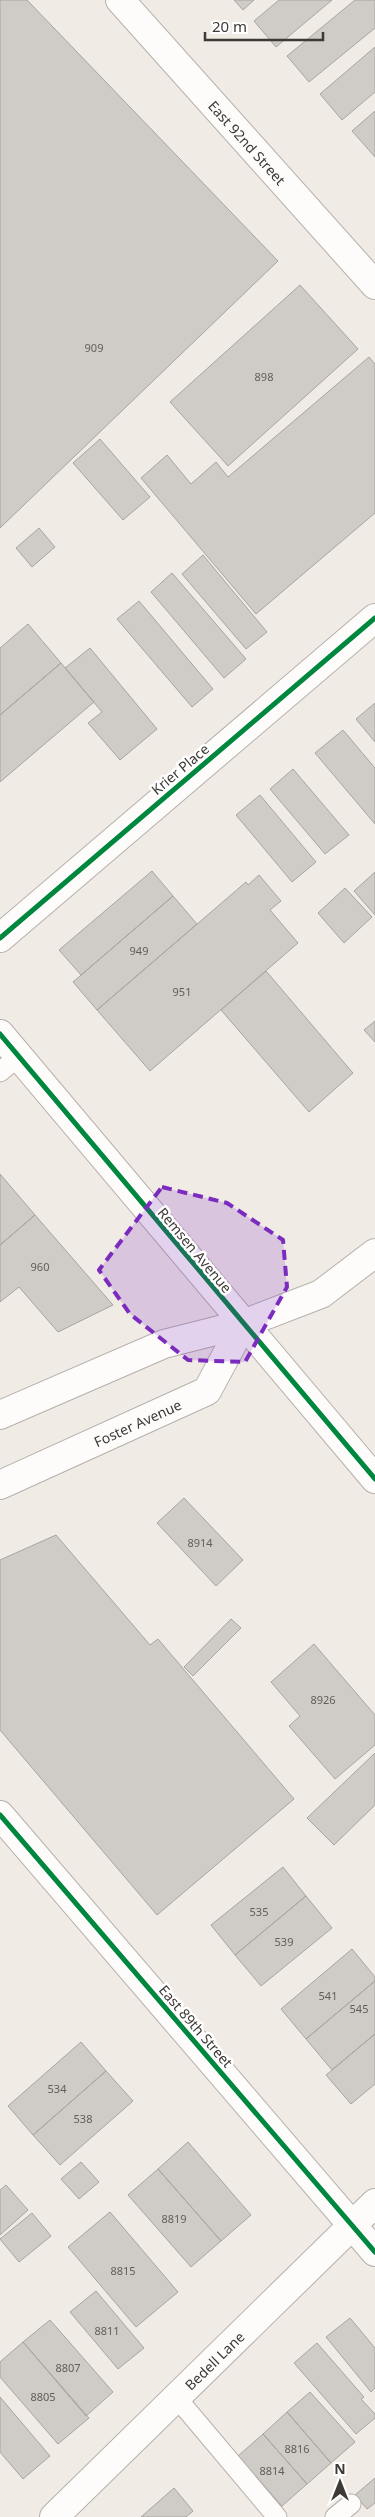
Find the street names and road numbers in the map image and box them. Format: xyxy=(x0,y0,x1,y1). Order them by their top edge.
street label: East 92nd Street xyxy=(205,96,290,189)
street label: Krier Place xyxy=(147,739,213,799)
street label: Remsen Avenue xyxy=(154,1203,236,1297)
street label: Foster Avenue xyxy=(91,1394,184,1451)
street label: East 89th Street xyxy=(155,1981,237,2071)
street label: Bedell Lane xyxy=(180,2327,248,2394)

